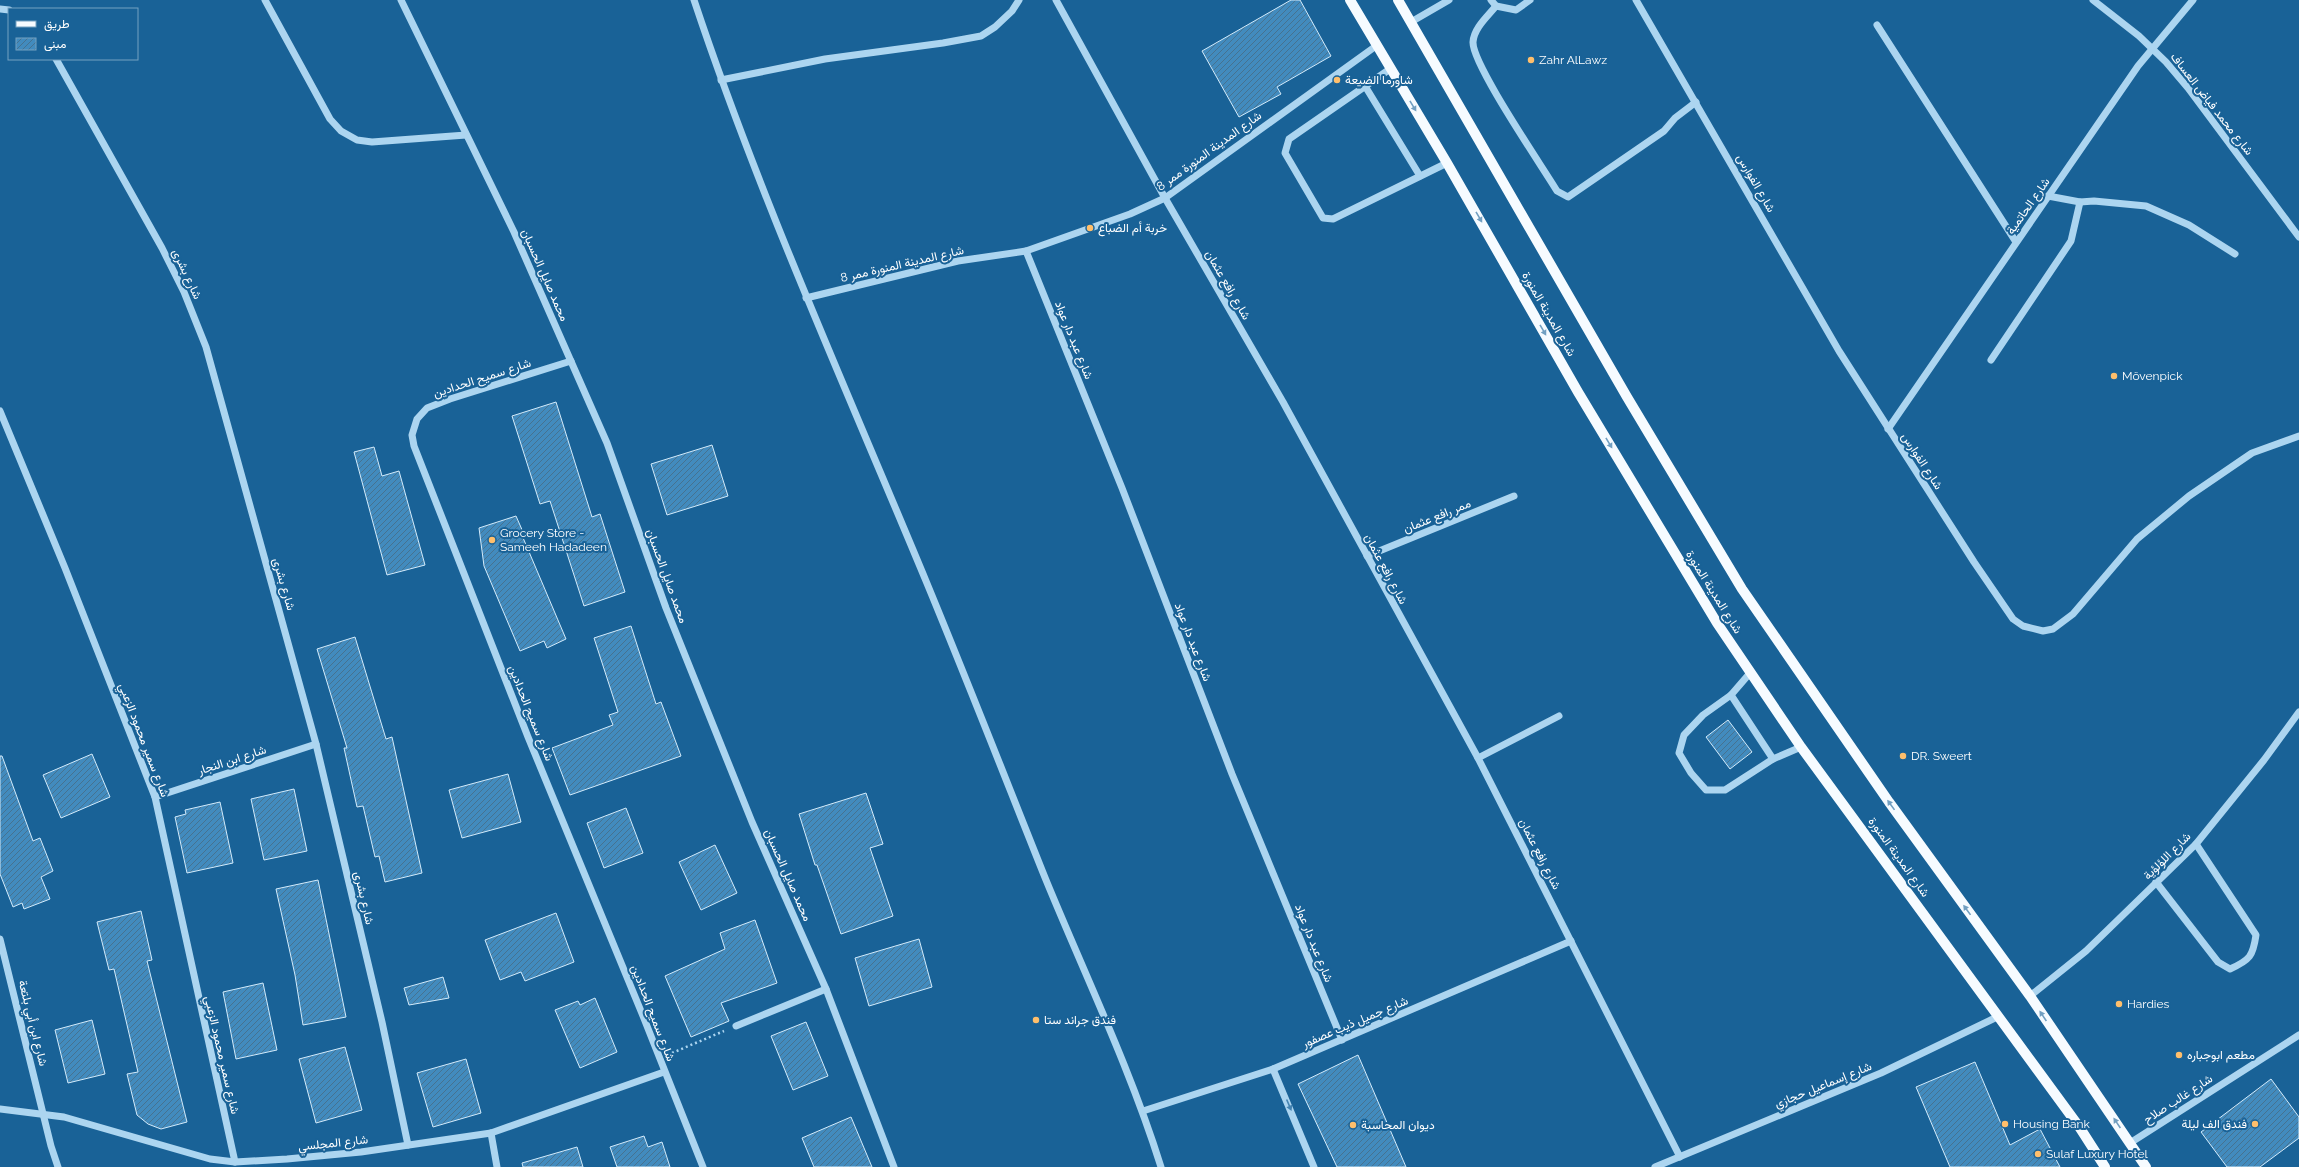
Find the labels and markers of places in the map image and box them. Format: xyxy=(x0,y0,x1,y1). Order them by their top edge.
place label: Zahr AlLawz xyxy=(1539,53,1607,67)
marker: Zahr AlLawz xyxy=(1526,55,1536,65)
place label: شاورما الضيعة xyxy=(1345,73,1413,88)
marker: شاورما الضيعة xyxy=(1332,75,1342,85)
place label: خربة أم الضباع xyxy=(1098,221,1167,237)
marker: خربة أم الضباع xyxy=(1085,223,1095,233)
place label: Mövenpick xyxy=(2122,369,2183,383)
marker: Mövenpick xyxy=(2109,371,2119,381)
place label: Grocery Store - Sameeh Hadadeen xyxy=(500,526,607,554)
marker: Grocery Store - Sameeh Hadadeen xyxy=(487,535,497,545)
place label: DR. Sweert xyxy=(1911,749,1972,763)
marker: DR. Sweert xyxy=(1898,751,1908,761)
place label: Hardies xyxy=(2127,997,2170,1011)
marker: Hardies xyxy=(2114,999,2124,1009)
place label: فندق جراند ستا xyxy=(1044,1013,1116,1028)
marker: فندق جراند ستا xyxy=(1031,1015,1041,1025)
place label: مطعم ابوجباره xyxy=(2187,1048,2255,1063)
marker: مطعم ابوجباره xyxy=(2174,1050,2184,1060)
place label: Housing Bank xyxy=(2013,1117,2090,1131)
place label: فندق الف ليلة xyxy=(2181,1117,2247,1131)
place label: ديوان المحاسبة xyxy=(1361,1118,1435,1133)
marker: Housing Bank xyxy=(2000,1119,2010,1129)
marker: فندق الف ليلة xyxy=(2250,1119,2260,1129)
marker: ديوان المحاسبة xyxy=(1348,1120,1358,1130)
place label: Sulaf Luxury Hotel xyxy=(2046,1147,2148,1161)
marker: Sulaf Luxury Hotel xyxy=(2033,1149,2043,1159)

